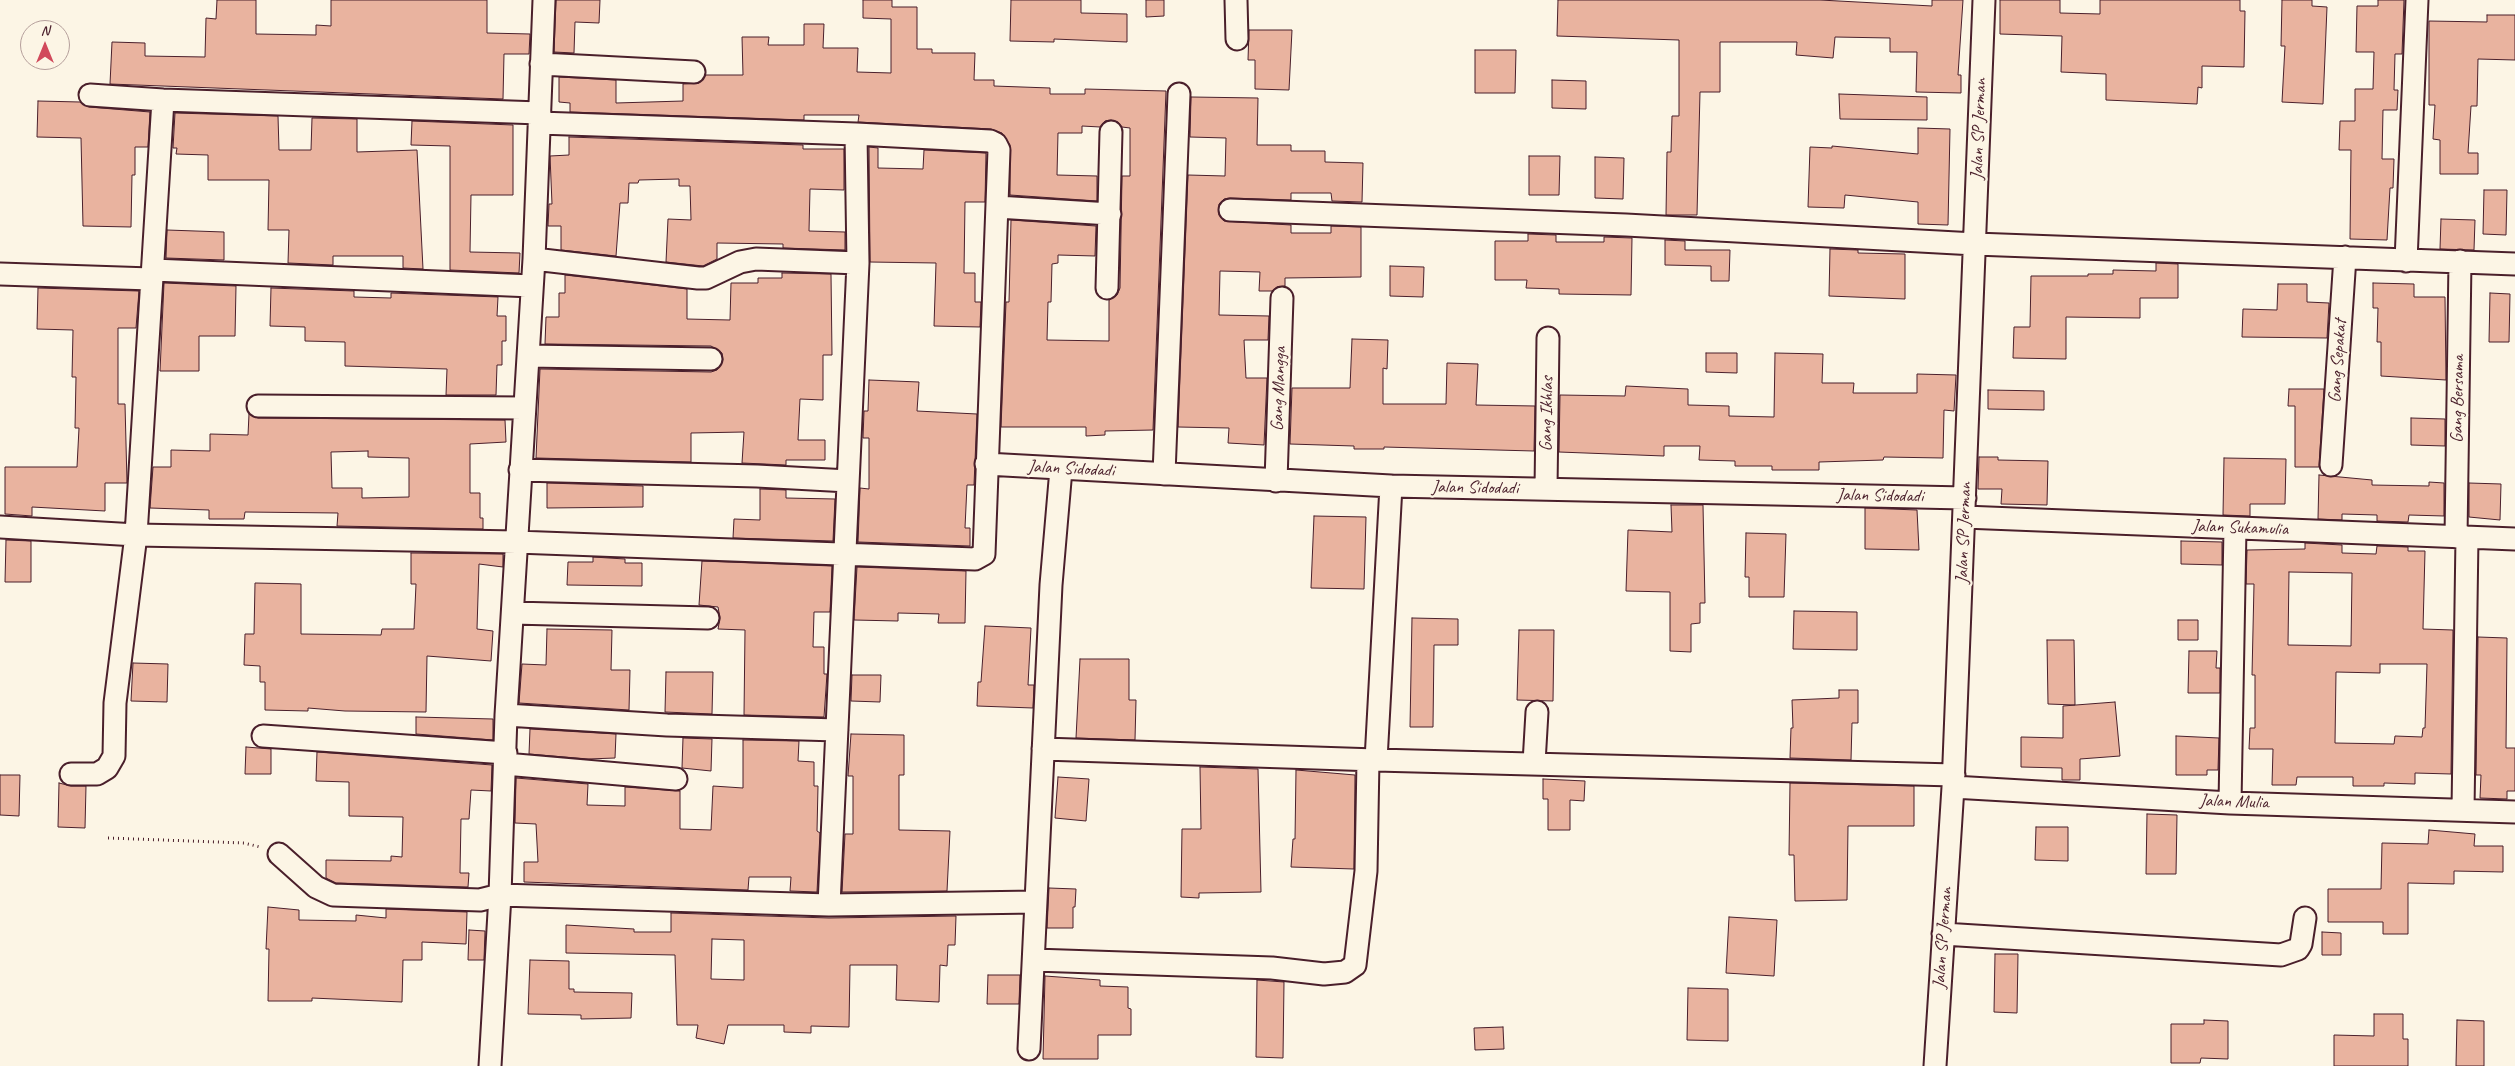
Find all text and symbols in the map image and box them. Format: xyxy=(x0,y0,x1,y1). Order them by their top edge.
north arrow xyxy=(20,20,70,70)
text: N xyxy=(41,22,49,39)
street label: Jalan SP Jerman xyxy=(1966,78,1992,180)
street label: Gang Sepakat xyxy=(2324,319,2352,403)
street label: Gang Mangga xyxy=(1267,346,1291,432)
street label: Gang Bersama xyxy=(2446,355,2470,443)
street label: Gang Ikhlas xyxy=(1536,376,1558,452)
street label: Jalan Sidodadi xyxy=(1027,456,1115,482)
street label: Jalan Sidodadi xyxy=(1431,476,1519,500)
street label: Jalan SP Jerman xyxy=(1951,482,1977,584)
street label: Jalan Sidodadi xyxy=(1836,484,1924,508)
street label: Jalan Sukamulia xyxy=(2192,516,2288,540)
street label: Jalan Mulia xyxy=(2199,790,2269,814)
street label: Jalan SP Jerman xyxy=(1929,887,1957,989)

